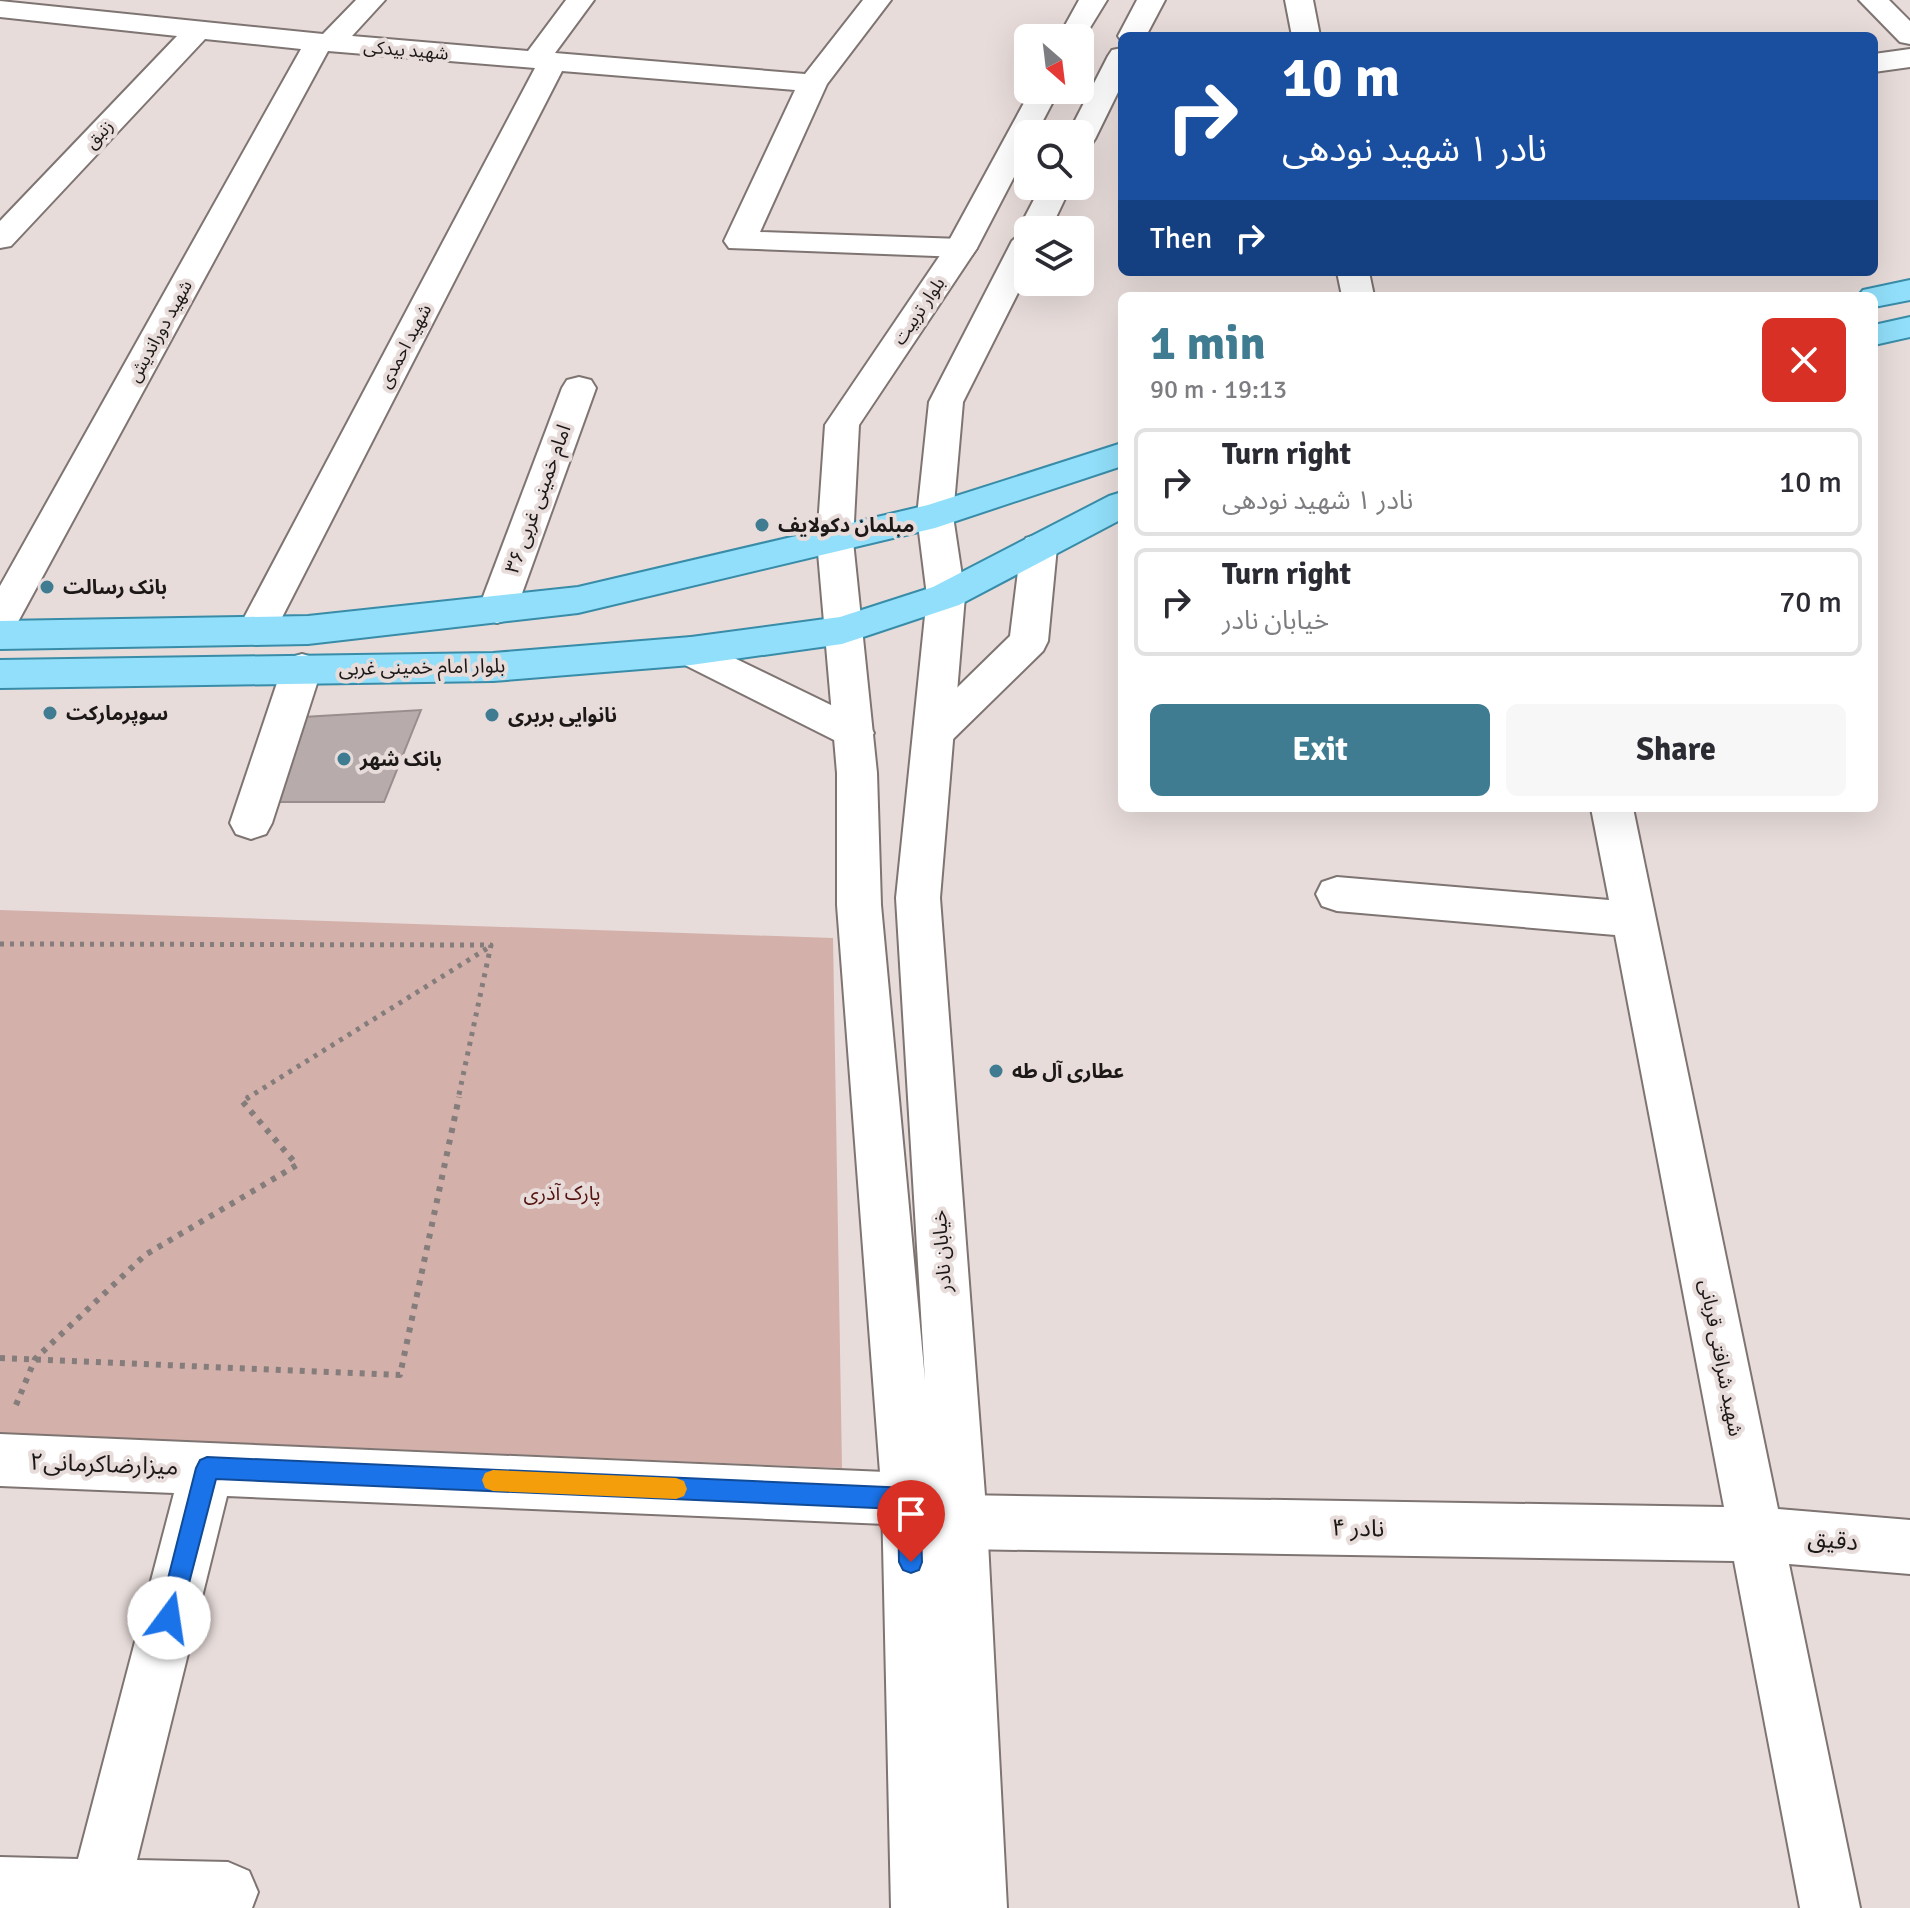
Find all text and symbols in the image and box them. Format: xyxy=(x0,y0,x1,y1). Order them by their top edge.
north arrow xyxy=(1014,24,1094,104)
map controls xyxy=(1014,24,1094,296)
street label: شهید بیدکی xyxy=(363,35,449,65)
text: 10 m xyxy=(1282,43,1400,112)
icon: right xyxy=(1150,64,1254,168)
street label: زنبق xyxy=(80,115,118,153)
button: search xyxy=(1014,120,1094,200)
text: نادر ۱ شهید نودهی xyxy=(1282,127,1547,172)
button: layers xyxy=(1014,216,1094,296)
icon: right xyxy=(1228,216,1272,260)
text: Then xyxy=(1150,220,1212,257)
street label: بلوار تربیت xyxy=(888,273,950,349)
street label: شهید دوراندیش xyxy=(123,276,197,386)
street label: شهید احمدی xyxy=(374,300,436,392)
text: 1 min xyxy=(1150,314,1266,373)
button: close xyxy=(1762,318,1846,402)
text: 90 m · 19:13 xyxy=(1150,374,1287,406)
street label: امام خمینی غربی ۳۶ xyxy=(499,421,578,578)
text: Turn right xyxy=(1222,436,1351,473)
icon: right xyxy=(1154,460,1198,504)
text: 10 m xyxy=(1779,464,1842,501)
text: نادر ۱ شهید نودهی xyxy=(1222,485,1413,517)
place label: مبلمان دکولایف xyxy=(778,513,914,538)
marker: مبلمان دکولایف xyxy=(753,516,771,534)
text: Turn right xyxy=(1222,556,1351,593)
place label: بانک رسالت xyxy=(63,575,167,600)
marker: بانک رسالت xyxy=(38,578,56,596)
icon: right xyxy=(1154,580,1198,624)
text: 70 m xyxy=(1779,584,1842,621)
text: خیابان نادر xyxy=(1222,605,1329,637)
street label: بلوار امام خمینی غربی xyxy=(338,653,506,683)
place label: سوپرمارکت xyxy=(66,701,168,726)
place label: نانوایی بربری xyxy=(508,703,617,728)
marker: سوپرمارکت xyxy=(41,704,59,722)
button: Exit xyxy=(1150,704,1490,796)
button: Share xyxy=(1506,704,1846,796)
marker: نانوایی بربری xyxy=(483,706,501,724)
place label: بانک شهر xyxy=(359,747,442,772)
marker: بانک شهر xyxy=(335,750,353,768)
place label: عطاری آل طه xyxy=(1012,1059,1124,1084)
marker: عطاری آل طه xyxy=(987,1062,1005,1080)
park label: پارک آذری xyxy=(523,1181,601,1206)
street label: خیابان نادر xyxy=(927,1209,957,1294)
street label: شهید شرافتی قربانی xyxy=(1694,1277,1748,1439)
street label: میزارضاکرمانی۲ xyxy=(29,1446,179,1482)
pin xyxy=(877,1480,945,1562)
icon: arrive xyxy=(889,1492,933,1536)
street label: نادر ۴ xyxy=(1331,1513,1385,1543)
street label: دقیق xyxy=(1807,1523,1859,1557)
position arrow xyxy=(127,1576,211,1660)

